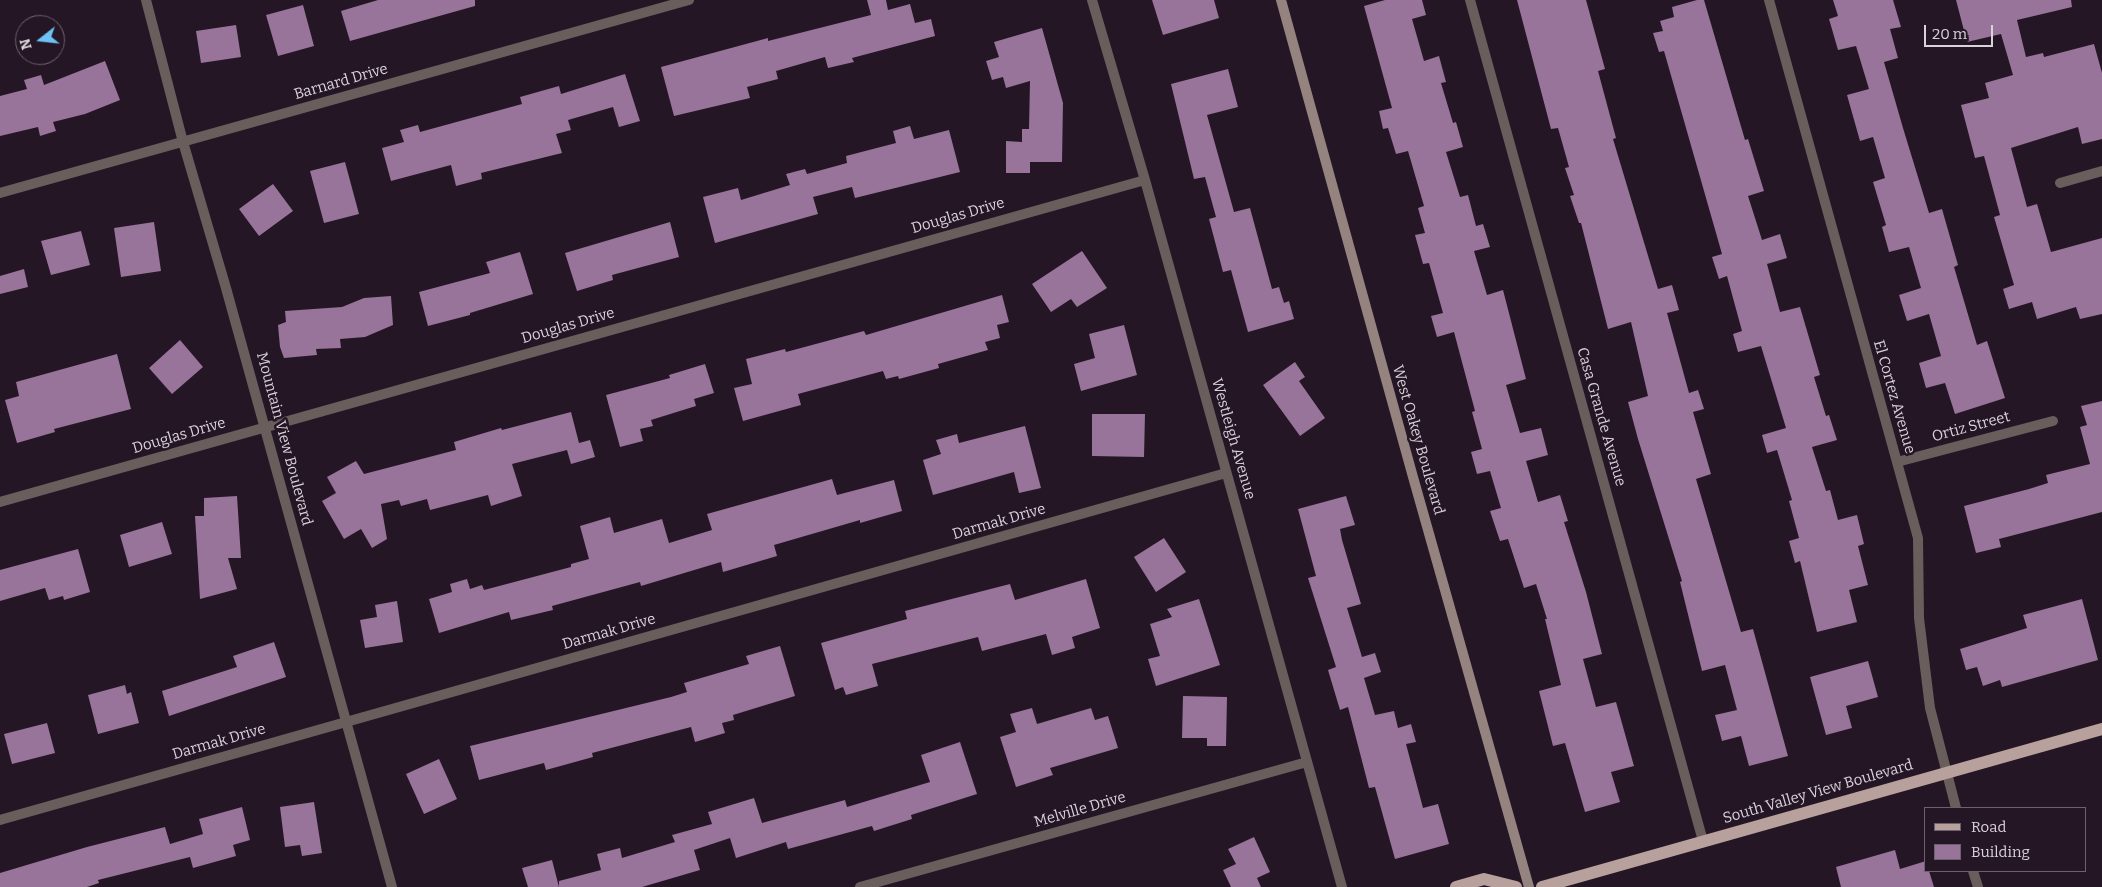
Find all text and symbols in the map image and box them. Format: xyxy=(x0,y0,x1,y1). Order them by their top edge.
north arrow xyxy=(15,15,65,65)
scale bar xyxy=(1927,15,1996,47)
text: 20 m xyxy=(1932,25,1967,43)
text: N xyxy=(16,36,36,52)
street label: Barnard Drive xyxy=(292,60,390,104)
street label: Douglas Drive xyxy=(909,194,1007,238)
street label: Douglas Drive xyxy=(519,304,617,348)
street label: El Cortez Avenue xyxy=(1869,338,1919,456)
street label: Casa Grande Avenue xyxy=(1573,345,1629,489)
street label: Mountain View Boulevard xyxy=(252,350,316,528)
street label: West Oakey Boulevard xyxy=(1388,363,1448,517)
street label: Westleigh Avenue xyxy=(1207,376,1259,502)
street label: Ortiz Street xyxy=(1930,408,2012,446)
street label: Douglas Drive xyxy=(130,414,228,458)
street label: Darmak Drive xyxy=(950,500,1048,544)
street label: Darmak Drive xyxy=(560,610,658,654)
street label: Darmak Drive xyxy=(170,720,268,764)
street label: South Valley View Boulevard xyxy=(1721,756,1915,828)
street label: Melville Drive xyxy=(1032,788,1128,832)
legend xyxy=(1924,807,2087,872)
text: Road xyxy=(1971,818,2006,836)
text: Building xyxy=(1971,843,2030,861)

